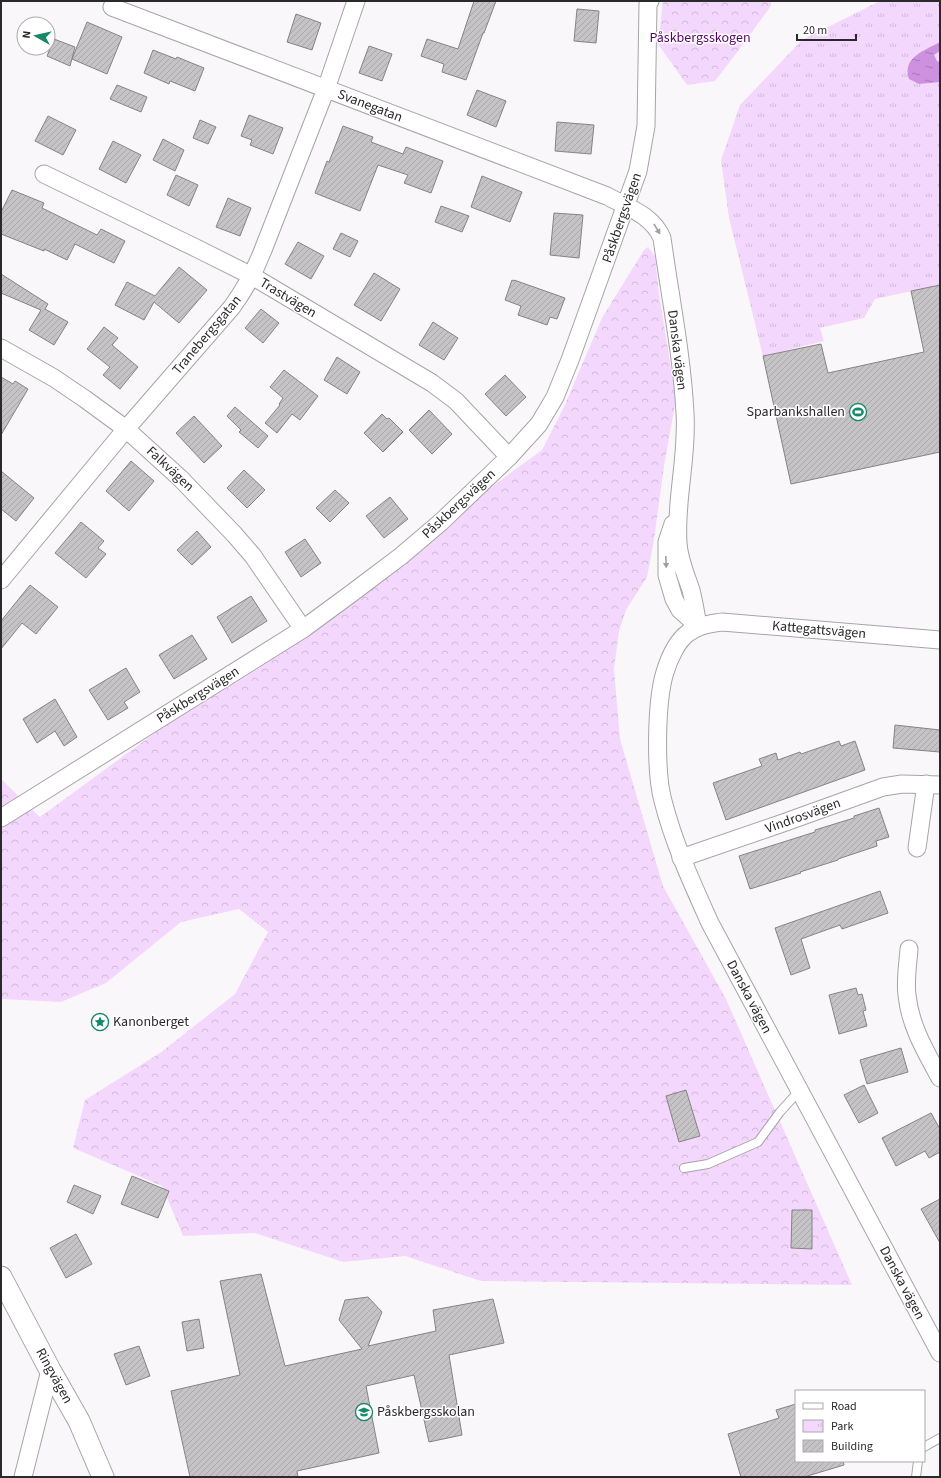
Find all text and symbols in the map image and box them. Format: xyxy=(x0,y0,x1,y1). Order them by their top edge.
north arrow xyxy=(16,16,56,56)
scale bar xyxy=(797,16,856,42)
text: 20 m xyxy=(803,22,827,39)
park label: Påskbergsskogen xyxy=(649,28,751,48)
text: N xyxy=(19,30,35,39)
street label: Svanegatan xyxy=(335,84,405,128)
street label: Påskbergsvägen xyxy=(597,170,647,266)
one-way arrow xyxy=(653,223,660,235)
street label: Trastvägen xyxy=(256,273,320,323)
street label: Tranebergsgatan xyxy=(168,291,246,379)
street label: Danska vägen xyxy=(662,309,692,391)
place label: Sparbankshallen xyxy=(747,402,845,422)
sports icon: Sparbankshallen xyxy=(848,402,868,422)
street label: Falkvägen xyxy=(142,442,198,496)
street label: Påskbergsvägen xyxy=(418,465,500,543)
one-way arrow xyxy=(663,556,669,569)
street label: Kattegattsvägen xyxy=(771,616,867,644)
street label: Påskbergsvägen xyxy=(153,662,243,728)
street label: Vindrosvägen xyxy=(762,793,844,839)
street label: Danska vägen xyxy=(721,957,777,1037)
place icon: Kanonberget xyxy=(90,1012,110,1032)
place label: Kanonberget xyxy=(113,1012,189,1032)
street label: Danska vägen xyxy=(874,1243,930,1323)
street label: Ringvägen xyxy=(31,1345,77,1407)
legend xyxy=(795,1390,925,1462)
text: Road xyxy=(831,1398,857,1415)
school or university icon: Påskbergsskolan xyxy=(354,1402,374,1422)
place label: Påskbergsskolan xyxy=(377,1402,475,1422)
text: Park xyxy=(831,1418,853,1435)
text: Building xyxy=(831,1438,873,1455)

